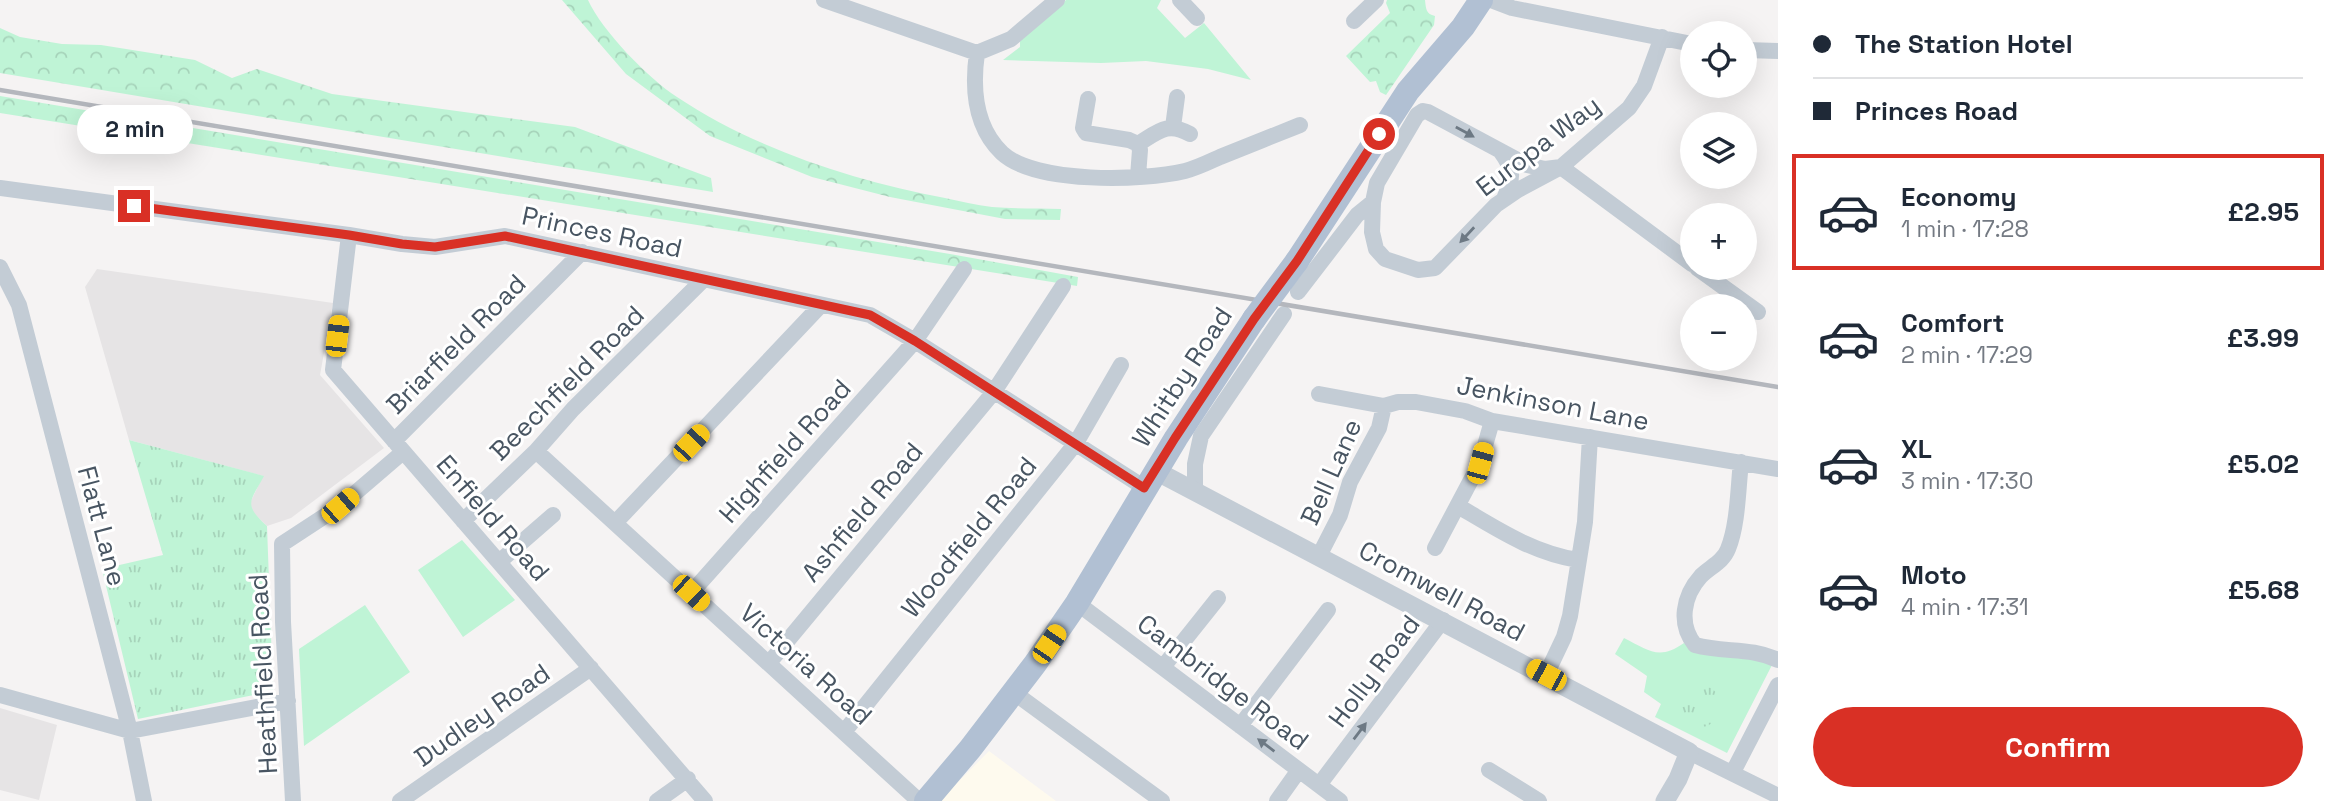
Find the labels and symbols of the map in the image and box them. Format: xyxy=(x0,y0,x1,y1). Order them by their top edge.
street label: Europa Way xyxy=(1469,88,1607,204)
callout: 2 min xyxy=(76,104,192,154)
route start xyxy=(1363,118,1395,150)
one-way arrow xyxy=(1455,126,1474,138)
route end xyxy=(118,190,150,222)
street label: Princes Road xyxy=(519,198,685,266)
one-way arrow xyxy=(1460,226,1476,243)
street label: Briarfield Road xyxy=(379,267,533,421)
street label: Beechfield Road xyxy=(482,298,652,468)
street label: Whitby Road xyxy=(1124,301,1240,453)
car xyxy=(325,314,350,358)
street label: Jenkinson Lane xyxy=(1454,368,1652,438)
street label: Highfield Road xyxy=(711,372,859,530)
street label: Bell Lane xyxy=(1293,414,1369,530)
car xyxy=(669,420,714,466)
street label: Ashfield Road xyxy=(794,435,930,589)
car xyxy=(1465,440,1496,486)
street label: Enfield Road xyxy=(429,448,557,588)
street label: Woodfield Road xyxy=(894,450,1044,624)
street label: Flatt Lane xyxy=(70,462,134,590)
car xyxy=(318,484,363,528)
street label: Cromwell Road xyxy=(1353,533,1531,649)
car xyxy=(669,571,714,615)
street label: Heathfield Road xyxy=(241,573,285,775)
street label: Victoria Road xyxy=(733,596,879,732)
street label: Cambridge Road xyxy=(1130,606,1316,758)
street label: Holly Road xyxy=(1321,608,1427,734)
car xyxy=(1029,621,1070,667)
street label: Dudley Road xyxy=(408,656,556,774)
car xyxy=(1523,656,1570,694)
one-way arrow xyxy=(1353,721,1367,740)
one-way arrow xyxy=(1257,739,1275,753)

